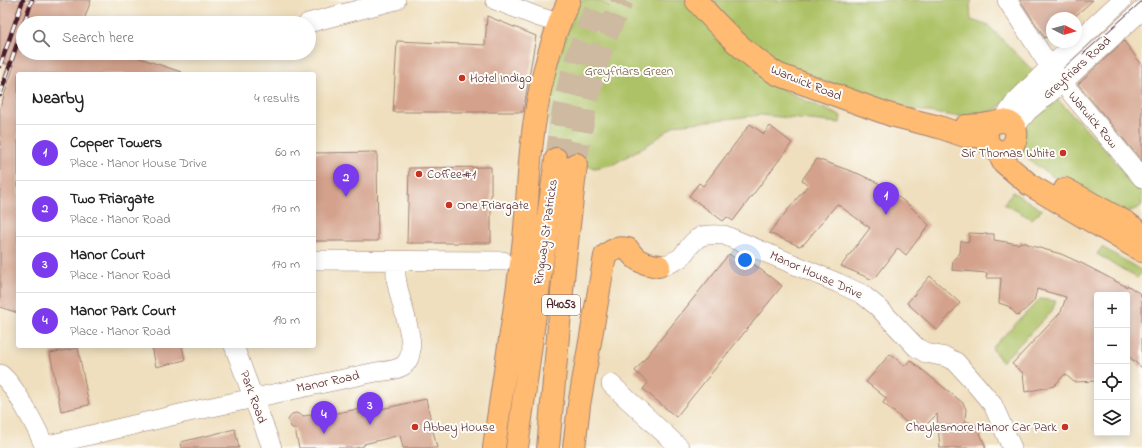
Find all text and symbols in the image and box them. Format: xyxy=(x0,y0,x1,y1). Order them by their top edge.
north arrow xyxy=(1046,12,1082,48)
search box xyxy=(16,16,316,60)
icon: search xyxy=(30,27,52,49)
text: Search here xyxy=(62,27,134,49)
street label: Greyfriars Road xyxy=(1039,32,1117,105)
street label: Warwick Road xyxy=(768,60,845,106)
park label: Greyfriars Green xyxy=(585,62,673,82)
place label: Hotel Indigo xyxy=(470,69,532,89)
marker: Hotel Indigo xyxy=(457,73,467,83)
text: Nearby xyxy=(32,86,84,111)
street label: Warwick Row xyxy=(1063,87,1123,153)
text: 4 results xyxy=(254,89,300,108)
text: Copper Towers xyxy=(70,132,162,154)
text: 1 xyxy=(43,143,47,162)
text: 60 m xyxy=(275,143,300,162)
place label: Sir Thomas White xyxy=(961,144,1055,163)
marker: Sir Thomas White xyxy=(1058,148,1068,158)
text: Place · Manor House Drive xyxy=(70,154,207,173)
pin: 2 xyxy=(333,164,359,197)
place label: Coffee#1 xyxy=(427,165,476,184)
marker: Coffee#1 xyxy=(414,169,424,179)
street label: Ringway St Patricks xyxy=(529,178,564,286)
pin: 1 xyxy=(873,182,899,215)
text: Two Friargate xyxy=(70,188,154,210)
place label: One Friargate xyxy=(457,196,529,216)
text: 2 xyxy=(42,199,48,218)
text: 170 m xyxy=(272,199,300,218)
marker: One Friargate xyxy=(444,200,454,210)
text: Place · Manor Road xyxy=(70,210,170,229)
text: Manor Court xyxy=(70,244,145,266)
street label: Manor House Drive xyxy=(767,246,866,304)
your location xyxy=(735,250,755,270)
text: 3 xyxy=(42,255,48,274)
text: 170 m xyxy=(272,255,300,274)
text: Place · Manor Road xyxy=(70,266,170,285)
map controls xyxy=(1094,292,1130,436)
button: + xyxy=(1094,292,1130,328)
road number: A4053 xyxy=(542,295,580,315)
text: Manor Park Court xyxy=(70,300,176,322)
text: 4 xyxy=(42,311,48,330)
text: 190 m xyxy=(273,311,300,330)
text: Place · Manor Road xyxy=(70,322,170,341)
button: − xyxy=(1094,328,1130,364)
button: locate xyxy=(1094,364,1130,400)
street label: Manor Road xyxy=(295,366,362,398)
street label: Park Road xyxy=(235,368,272,427)
pin: 3 xyxy=(357,392,383,425)
button: layers xyxy=(1094,400,1130,436)
pin: 4 xyxy=(311,401,337,434)
place label: Abbey House xyxy=(423,418,495,438)
place label: Cheylesmore Manor Car Park xyxy=(906,418,1057,438)
marker: Abbey House xyxy=(410,422,420,432)
marker: Cheylesmore Manor Car Park xyxy=(1060,422,1070,432)

